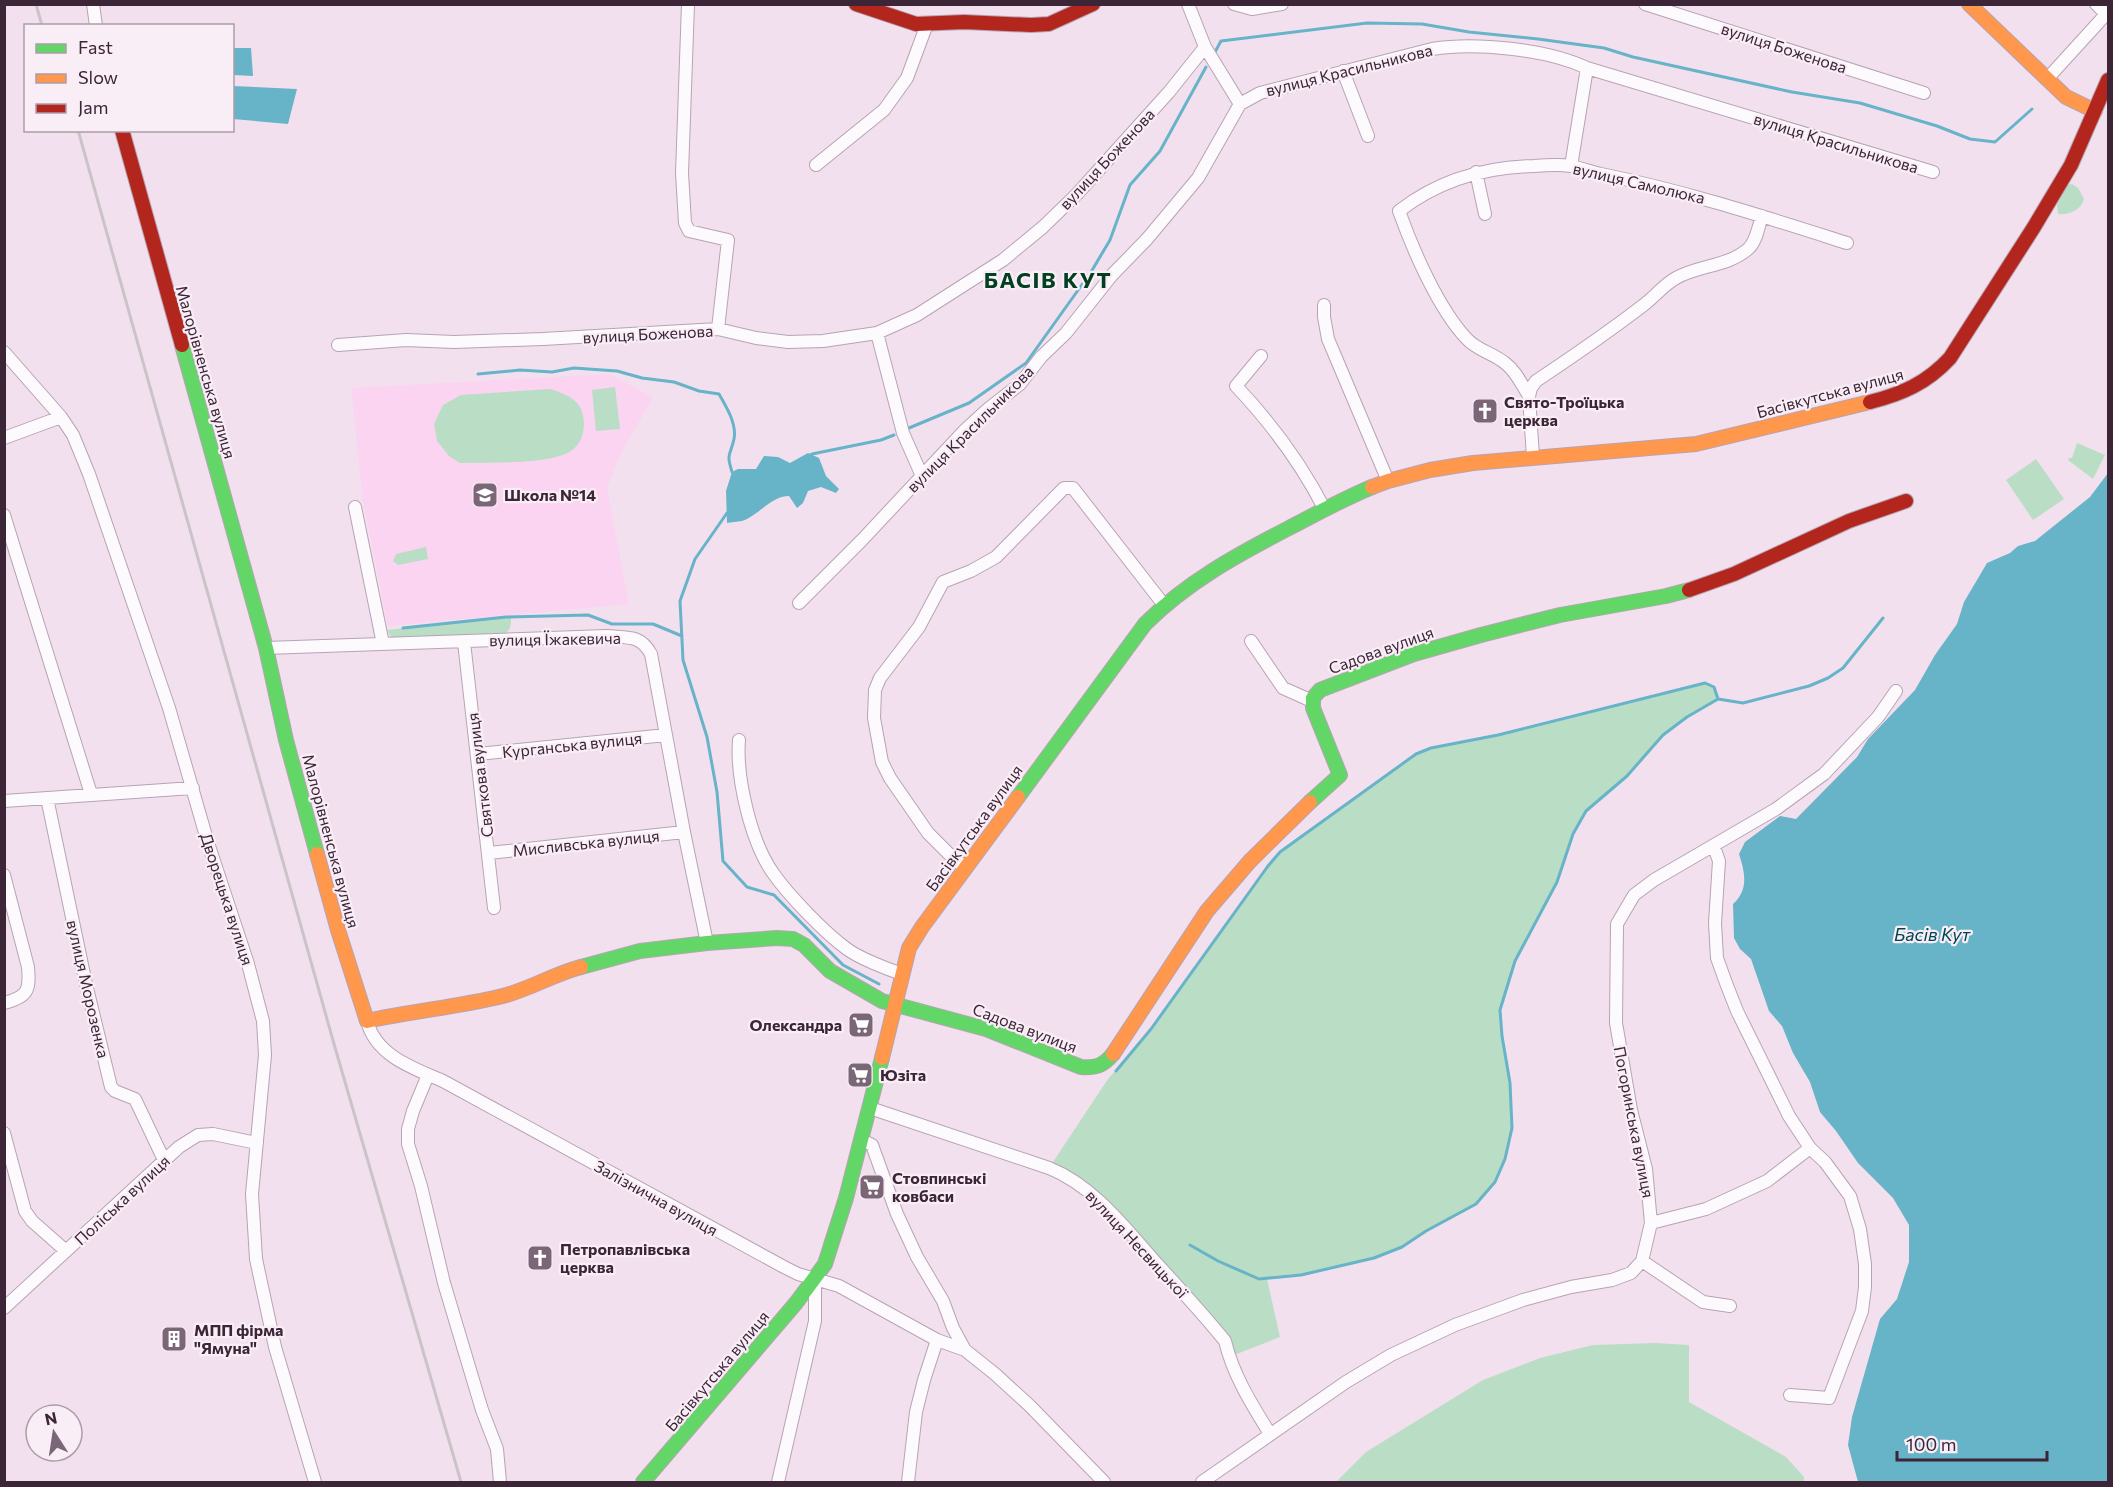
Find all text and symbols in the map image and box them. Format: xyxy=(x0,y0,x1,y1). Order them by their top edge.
street label: вулиця Боженова xyxy=(1719,18,1849,77)
legend xyxy=(24,24,234,132)
text: Fast xyxy=(78,36,113,58)
street label: вулиця Красильникова xyxy=(1264,40,1434,99)
text: Slow xyxy=(78,66,118,88)
text: Jam xyxy=(78,96,108,118)
street label: вулиця Боженова xyxy=(1055,104,1158,213)
street label: вулиця Красильникова xyxy=(1752,108,1921,177)
street label: вулиця Самолюка xyxy=(1571,158,1707,207)
district label: БАСІВ КУТ xyxy=(984,266,1112,293)
street label: Малорівненська вулиця xyxy=(173,283,240,461)
street label: вулиця Боженова xyxy=(582,321,714,346)
street label: вулиця Красильникова xyxy=(902,361,1037,496)
street label: Басівкутська вулиця xyxy=(1754,364,1905,421)
place label: Свято-Троїцька церква xyxy=(1504,392,1624,429)
church icon: Свято-Троїцька церква xyxy=(1470,396,1500,426)
school or university icon: Школа №14 xyxy=(470,480,500,510)
place label: Школа №14 xyxy=(504,485,596,504)
street label: Садова вулиця xyxy=(1326,622,1436,677)
street label: вулиця Їжакевича xyxy=(489,628,621,649)
street label: Святкова вулиця xyxy=(462,712,497,838)
street label: Курганська вулиця xyxy=(501,728,643,761)
street label: Малорівненська вулиця xyxy=(299,752,364,930)
street label: Басівкутська вулиця xyxy=(921,761,1026,895)
street label: Мисливська вулиця xyxy=(512,825,660,860)
street label: Дворецька вулиця xyxy=(197,830,258,967)
street label: вулиця Морозенка xyxy=(63,918,114,1060)
water label: Басів Кут xyxy=(1894,923,1972,945)
street label: Садова вулиця xyxy=(970,999,1080,1056)
supermarket icon: Олександра xyxy=(846,1010,876,1040)
place label: Олександра xyxy=(749,1015,842,1034)
street label: Погоринська вулиця xyxy=(1610,1045,1659,1199)
supermarket icon: Юзіта xyxy=(845,1060,875,1090)
place label: Юзіта xyxy=(880,1065,926,1084)
street label: Поліська вулиця xyxy=(70,1151,173,1249)
street label: Залізнична вулиця xyxy=(591,1156,721,1239)
place label: Стовпинські ковбаси xyxy=(892,1168,986,1205)
supermarket icon: Стовпинські ковбаси xyxy=(857,1172,887,1202)
street label: вулиця Несвицької xyxy=(1082,1186,1193,1302)
place label: Петропавлівська церква xyxy=(560,1239,690,1276)
church icon: Петропавлівська церква xyxy=(525,1243,555,1273)
street label: Басівкутська вулиця xyxy=(661,1307,773,1435)
place label: МПП фірма "Ямуна" xyxy=(194,1320,283,1357)
building icon: МПП фірма "Ямуна" xyxy=(159,1324,189,1354)
north arrow xyxy=(24,1403,84,1463)
text: N xyxy=(43,1407,59,1428)
scale bar xyxy=(1897,1424,2047,1462)
text: 100 m xyxy=(1906,1433,1956,1455)

